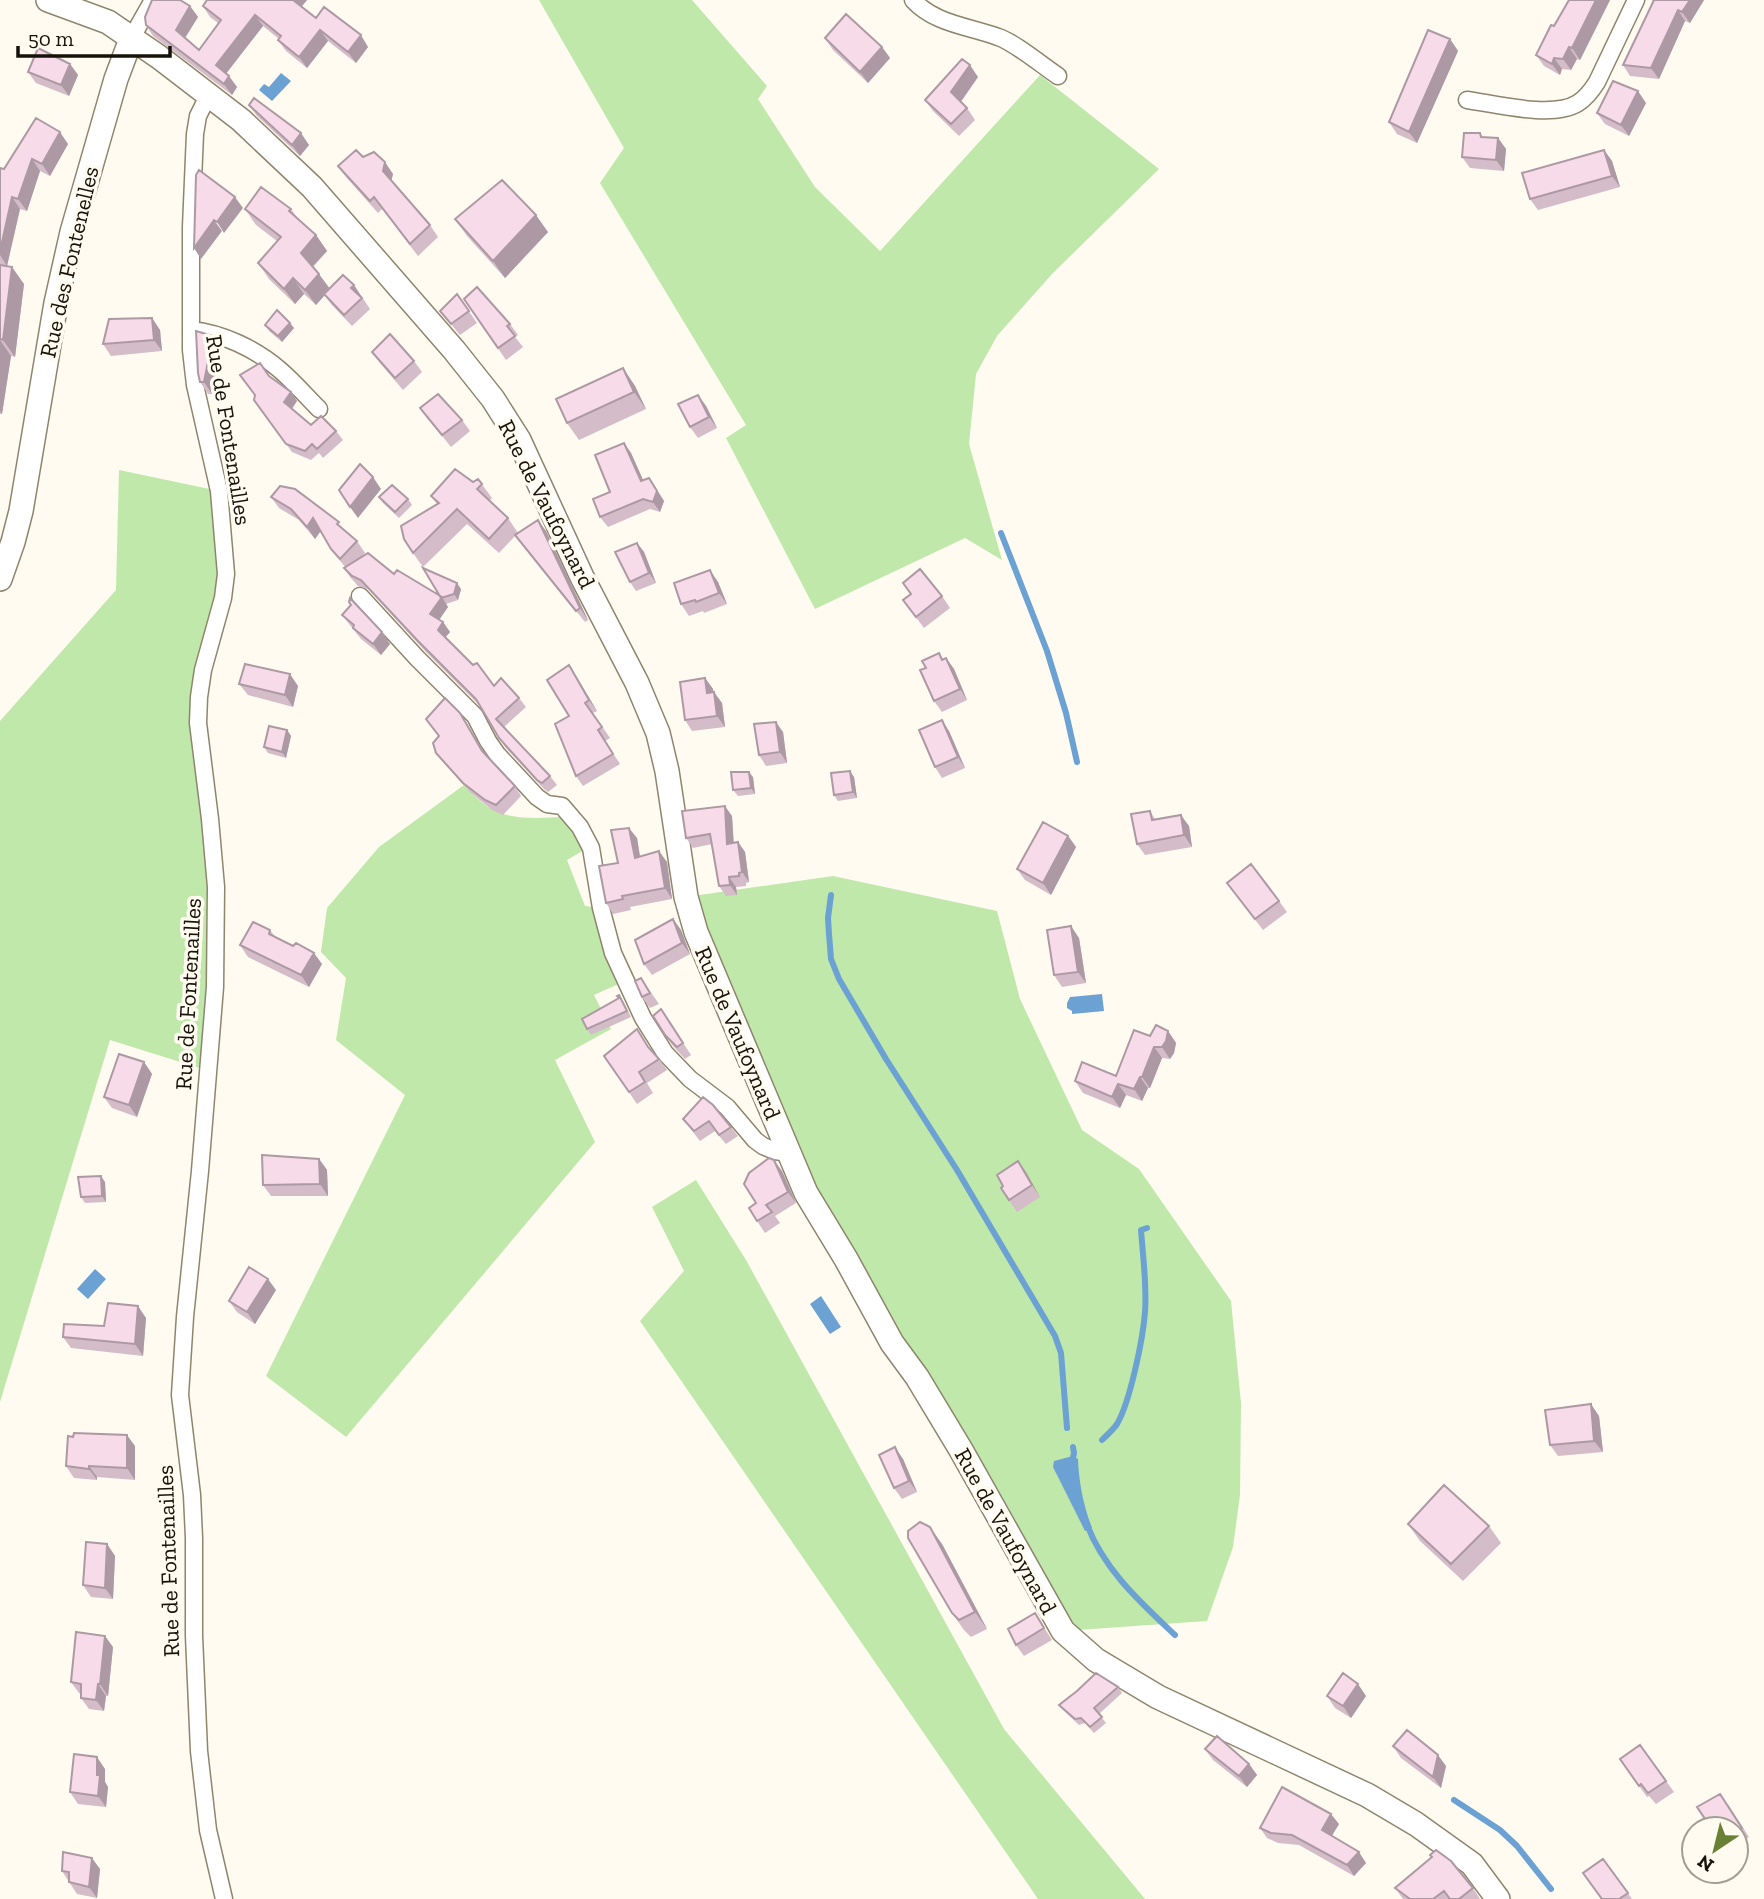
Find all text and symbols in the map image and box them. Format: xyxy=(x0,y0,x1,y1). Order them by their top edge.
scale bar xyxy=(18,14,170,58)
text: 50 m xyxy=(28,26,74,51)
street label: Rue des Fontenelles xyxy=(33,164,105,360)
street label: Rue de Fontenailles xyxy=(200,333,258,527)
street label: Rue de Vaufoynard xyxy=(492,415,602,593)
street label: Rue de Fontenailles xyxy=(169,897,207,1091)
street label: Rue de Vaufoynard xyxy=(689,942,787,1124)
street label: Rue de Vaufoynard xyxy=(949,1443,1063,1619)
street label: Rue de Fontenailles xyxy=(151,1464,185,1658)
north arrow xyxy=(1680,1815,1750,1885)
text: N xyxy=(1693,1850,1718,1877)

